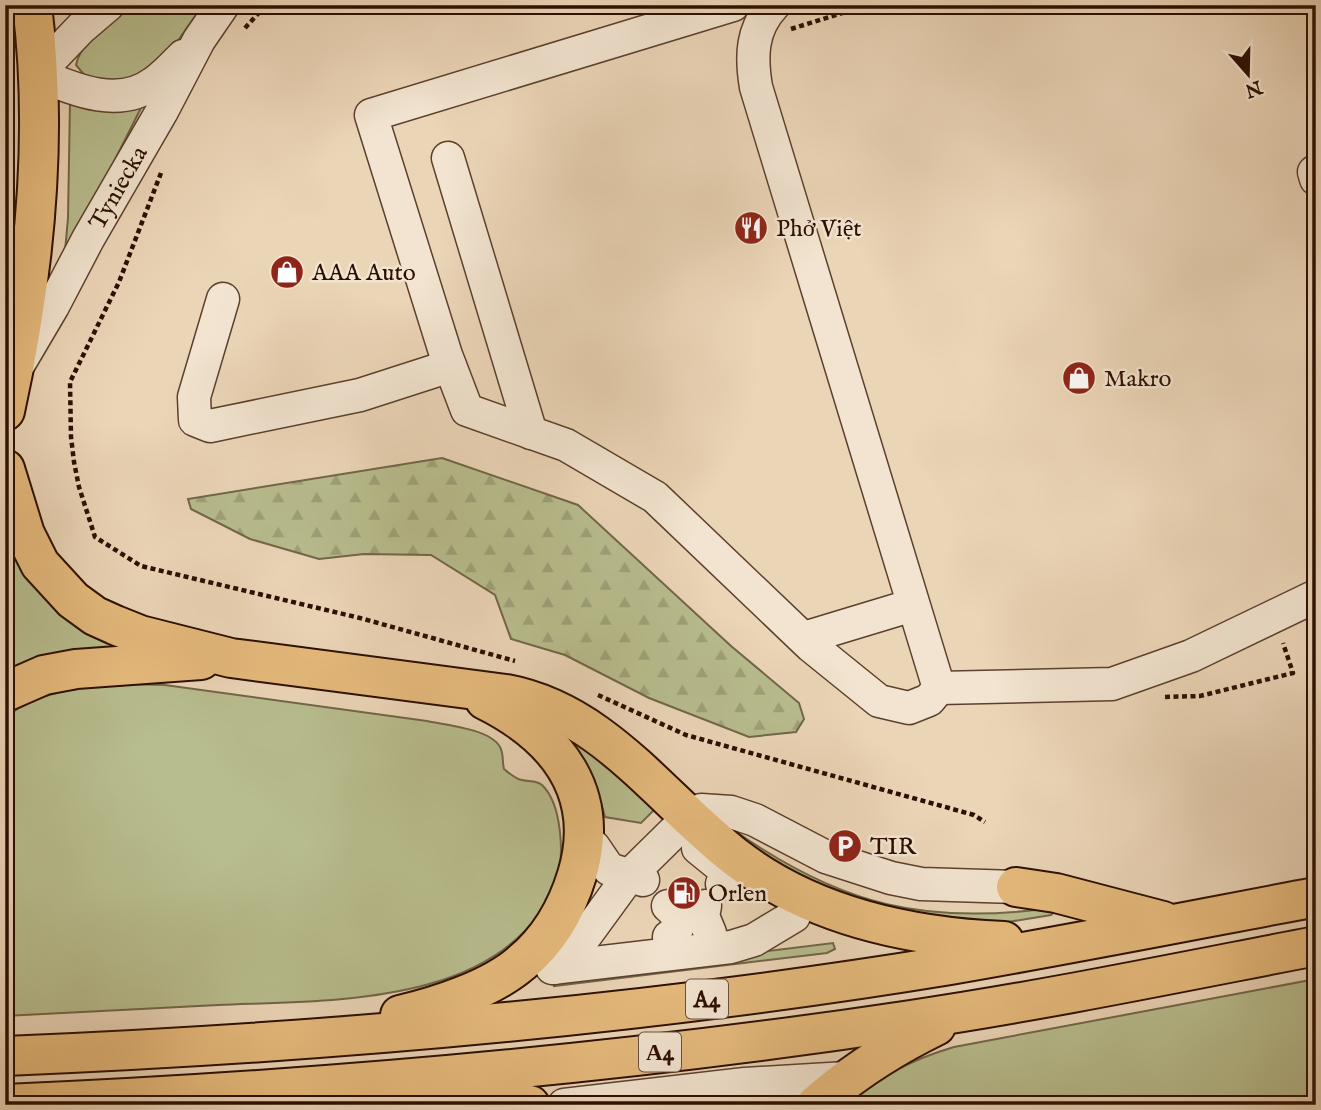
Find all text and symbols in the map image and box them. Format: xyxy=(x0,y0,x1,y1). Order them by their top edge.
north arrow xyxy=(1212,38,1282,108)
text: N xyxy=(1241,74,1266,102)
street label: Tyniecka xyxy=(83,140,156,236)
restaurant icon: Phở Việt xyxy=(732,209,770,247)
place label: Phở Việt xyxy=(776,214,862,245)
shop icon: AAA Auto xyxy=(268,253,306,291)
place label: AAA Auto xyxy=(311,258,416,289)
shop icon: Makro xyxy=(1060,359,1098,397)
place label: Makro xyxy=(1104,364,1172,395)
parking icon: TIR xyxy=(826,827,864,865)
place label: TIR xyxy=(870,832,917,863)
fuel station icon: Orlen xyxy=(665,874,703,912)
place label: Orlen xyxy=(708,879,767,910)
road number: A4 xyxy=(686,980,728,1018)
road number: А4 xyxy=(639,1032,681,1072)

